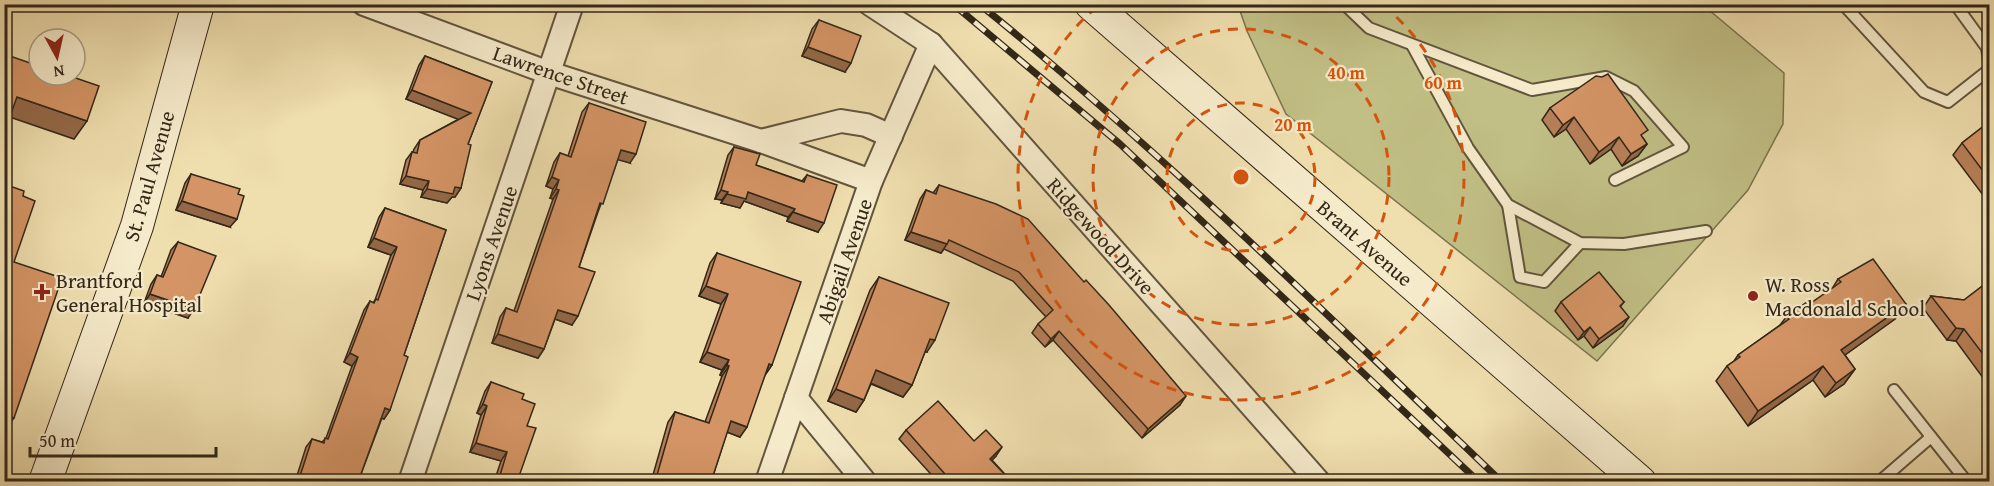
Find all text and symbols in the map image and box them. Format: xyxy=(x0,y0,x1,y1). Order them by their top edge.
north arrow xyxy=(27,27,87,87)
street label: Lawrence Street xyxy=(489,37,634,113)
text: N xyxy=(52,59,66,85)
text: 40 m xyxy=(1327,59,1366,86)
text: 60 m xyxy=(1424,69,1463,96)
street label: St. Paul Avenue xyxy=(115,107,183,245)
text: 20 m xyxy=(1274,111,1313,138)
centre of rings xyxy=(1231,167,1251,187)
street label: Ridgewood Drive xyxy=(1040,170,1162,302)
street label: Lyons Avenue xyxy=(457,181,525,305)
street label: Brant Avenue xyxy=(1310,192,1420,294)
street label: Abigail Avenue xyxy=(808,194,880,328)
place label: Brantford General Hospital xyxy=(56,265,202,320)
place label: W. Ross Macdonald School xyxy=(1765,269,1925,324)
marker: Brantford General Hospital xyxy=(33,283,51,301)
marker: W. Ross Macdonald School xyxy=(1746,289,1760,303)
scale bar xyxy=(30,420,216,458)
text: 50 m xyxy=(39,427,75,454)

